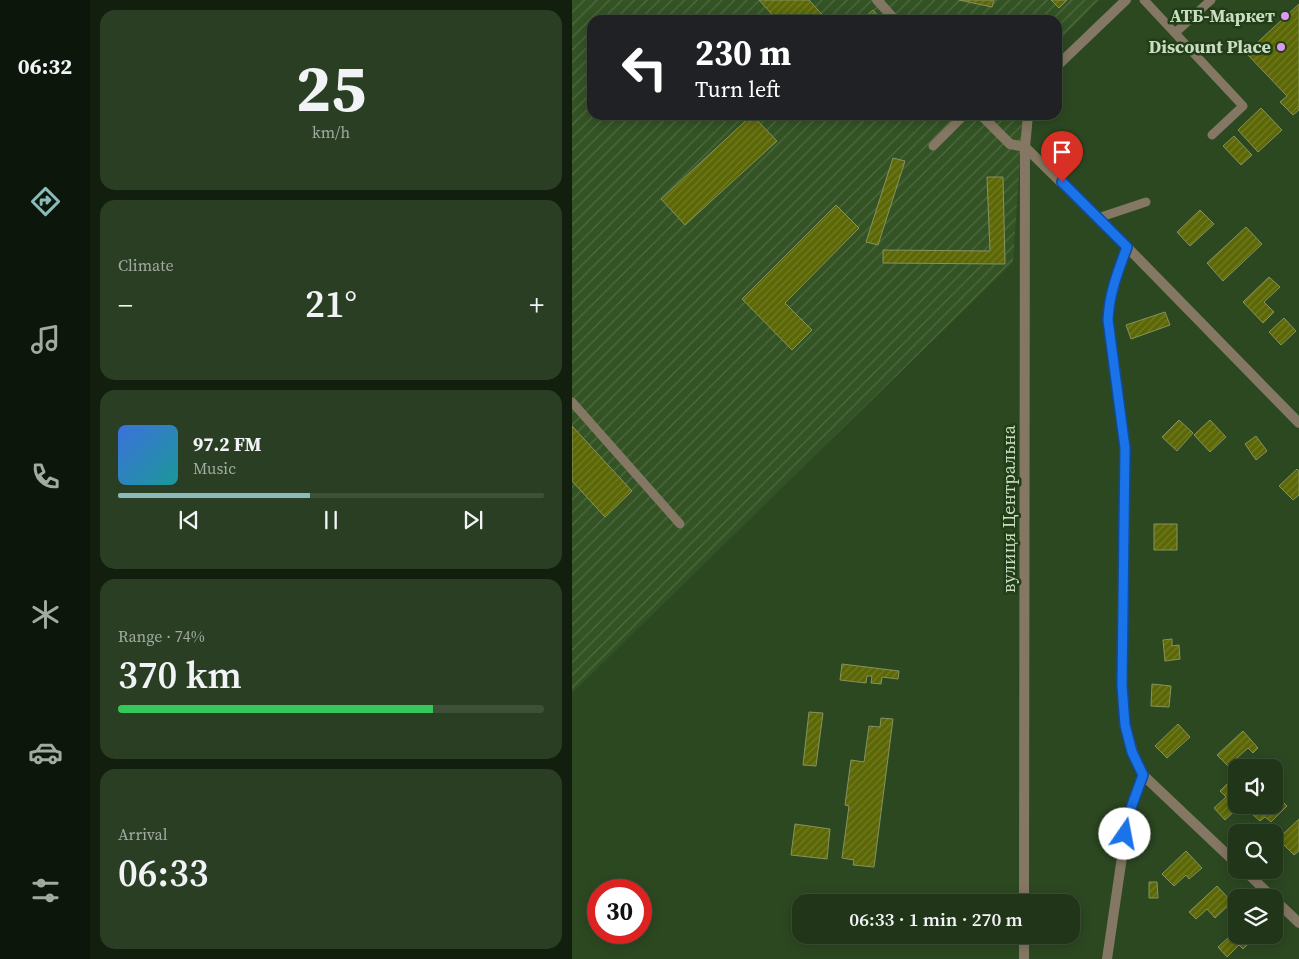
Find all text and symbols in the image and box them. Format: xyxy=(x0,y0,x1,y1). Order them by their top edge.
place label: АТБ-Маркет xyxy=(1170,3,1275,28)
marker: АТБ-Маркет xyxy=(1279,10,1291,22)
text: 230 m xyxy=(695,29,791,77)
place label: Discount Place xyxy=(1149,34,1271,59)
icon: left xyxy=(612,35,677,100)
marker: Discount Place xyxy=(1275,41,1287,53)
text: 25 xyxy=(296,44,366,133)
text: 06:32 xyxy=(18,51,72,81)
text: Turn left xyxy=(695,74,780,104)
text: km/h xyxy=(312,121,350,143)
pin xyxy=(1041,131,1083,182)
icon: arrive xyxy=(1048,138,1076,166)
icon: directions xyxy=(28,184,63,219)
text: Climate xyxy=(118,254,174,276)
text: 21° xyxy=(305,278,357,330)
text: − xyxy=(118,286,133,324)
text: + xyxy=(529,286,544,324)
icon: music xyxy=(28,322,63,357)
street label: вулиця Центральна xyxy=(996,424,1021,593)
text: 97.2 FM xyxy=(193,431,262,457)
text: Music xyxy=(193,457,236,479)
icon: phone xyxy=(28,459,63,494)
icon: previous xyxy=(175,506,203,534)
icon: pause xyxy=(317,506,345,534)
icon: next xyxy=(459,506,487,534)
icon: climate xyxy=(28,597,63,632)
text: Range · 74% xyxy=(118,625,205,647)
text: 370 km xyxy=(118,649,242,701)
icon: car xyxy=(28,735,63,770)
map controls xyxy=(1228,759,1283,944)
button: sound xyxy=(1228,759,1283,814)
position arrow xyxy=(1098,807,1150,859)
text: Arrival xyxy=(118,823,167,845)
button: search xyxy=(1228,824,1283,879)
text: 06:33 xyxy=(118,847,208,899)
icon: filters xyxy=(28,873,63,908)
speed limit sign: 30 xyxy=(587,879,652,944)
button: layers xyxy=(1228,889,1283,944)
text: 06:33 · 1 min · 270 m xyxy=(849,906,1023,932)

